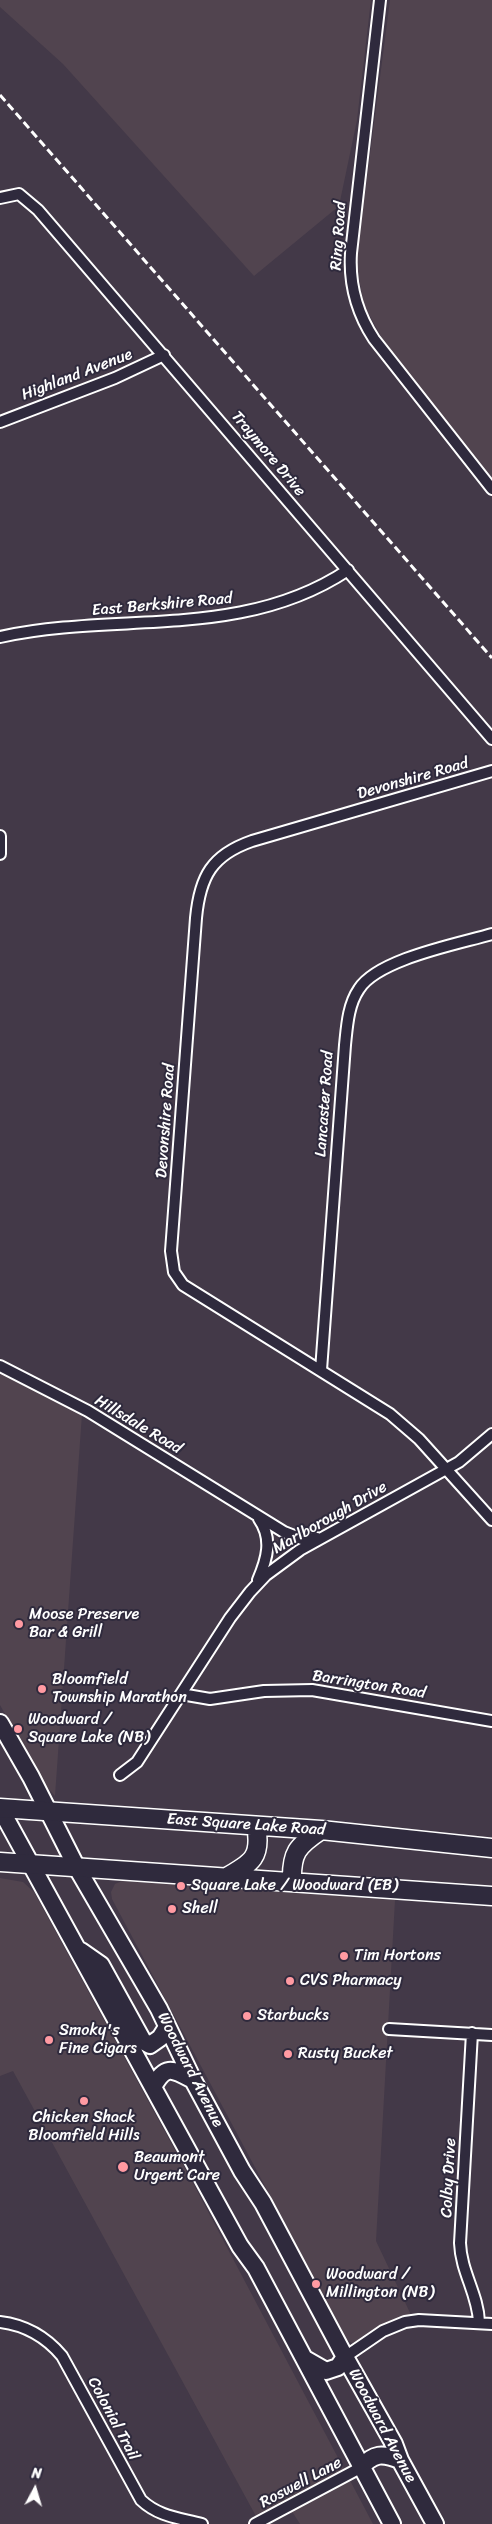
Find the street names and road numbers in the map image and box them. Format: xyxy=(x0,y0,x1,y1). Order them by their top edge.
street label: Ring Road xyxy=(327,201,351,271)
street label: Highland Avenue xyxy=(19,345,135,405)
street label: Traymore Drive xyxy=(227,407,309,501)
street label: East Berkshire Road xyxy=(91,589,233,621)
street label: Devonshire Road xyxy=(355,754,471,804)
street label: Lancaster Road xyxy=(312,1050,338,1158)
street label: Devonshire Road xyxy=(152,1063,180,1179)
street label: Hillsdale Road xyxy=(91,1391,185,1459)
street label: Marlborough Drive xyxy=(269,1477,391,1559)
street label: Barrington Road xyxy=(311,1667,427,1703)
street label: East Square Lake Road xyxy=(166,1810,326,1840)
street label: Woodward Avenue xyxy=(153,2009,227,2131)
street label: Colby Drive xyxy=(437,2138,461,2218)
street label: Woodward Avenue xyxy=(344,2366,420,2486)
street label: Colonial Trail xyxy=(83,2374,143,2464)
street label: Roswell Lane xyxy=(257,2453,345,2513)

